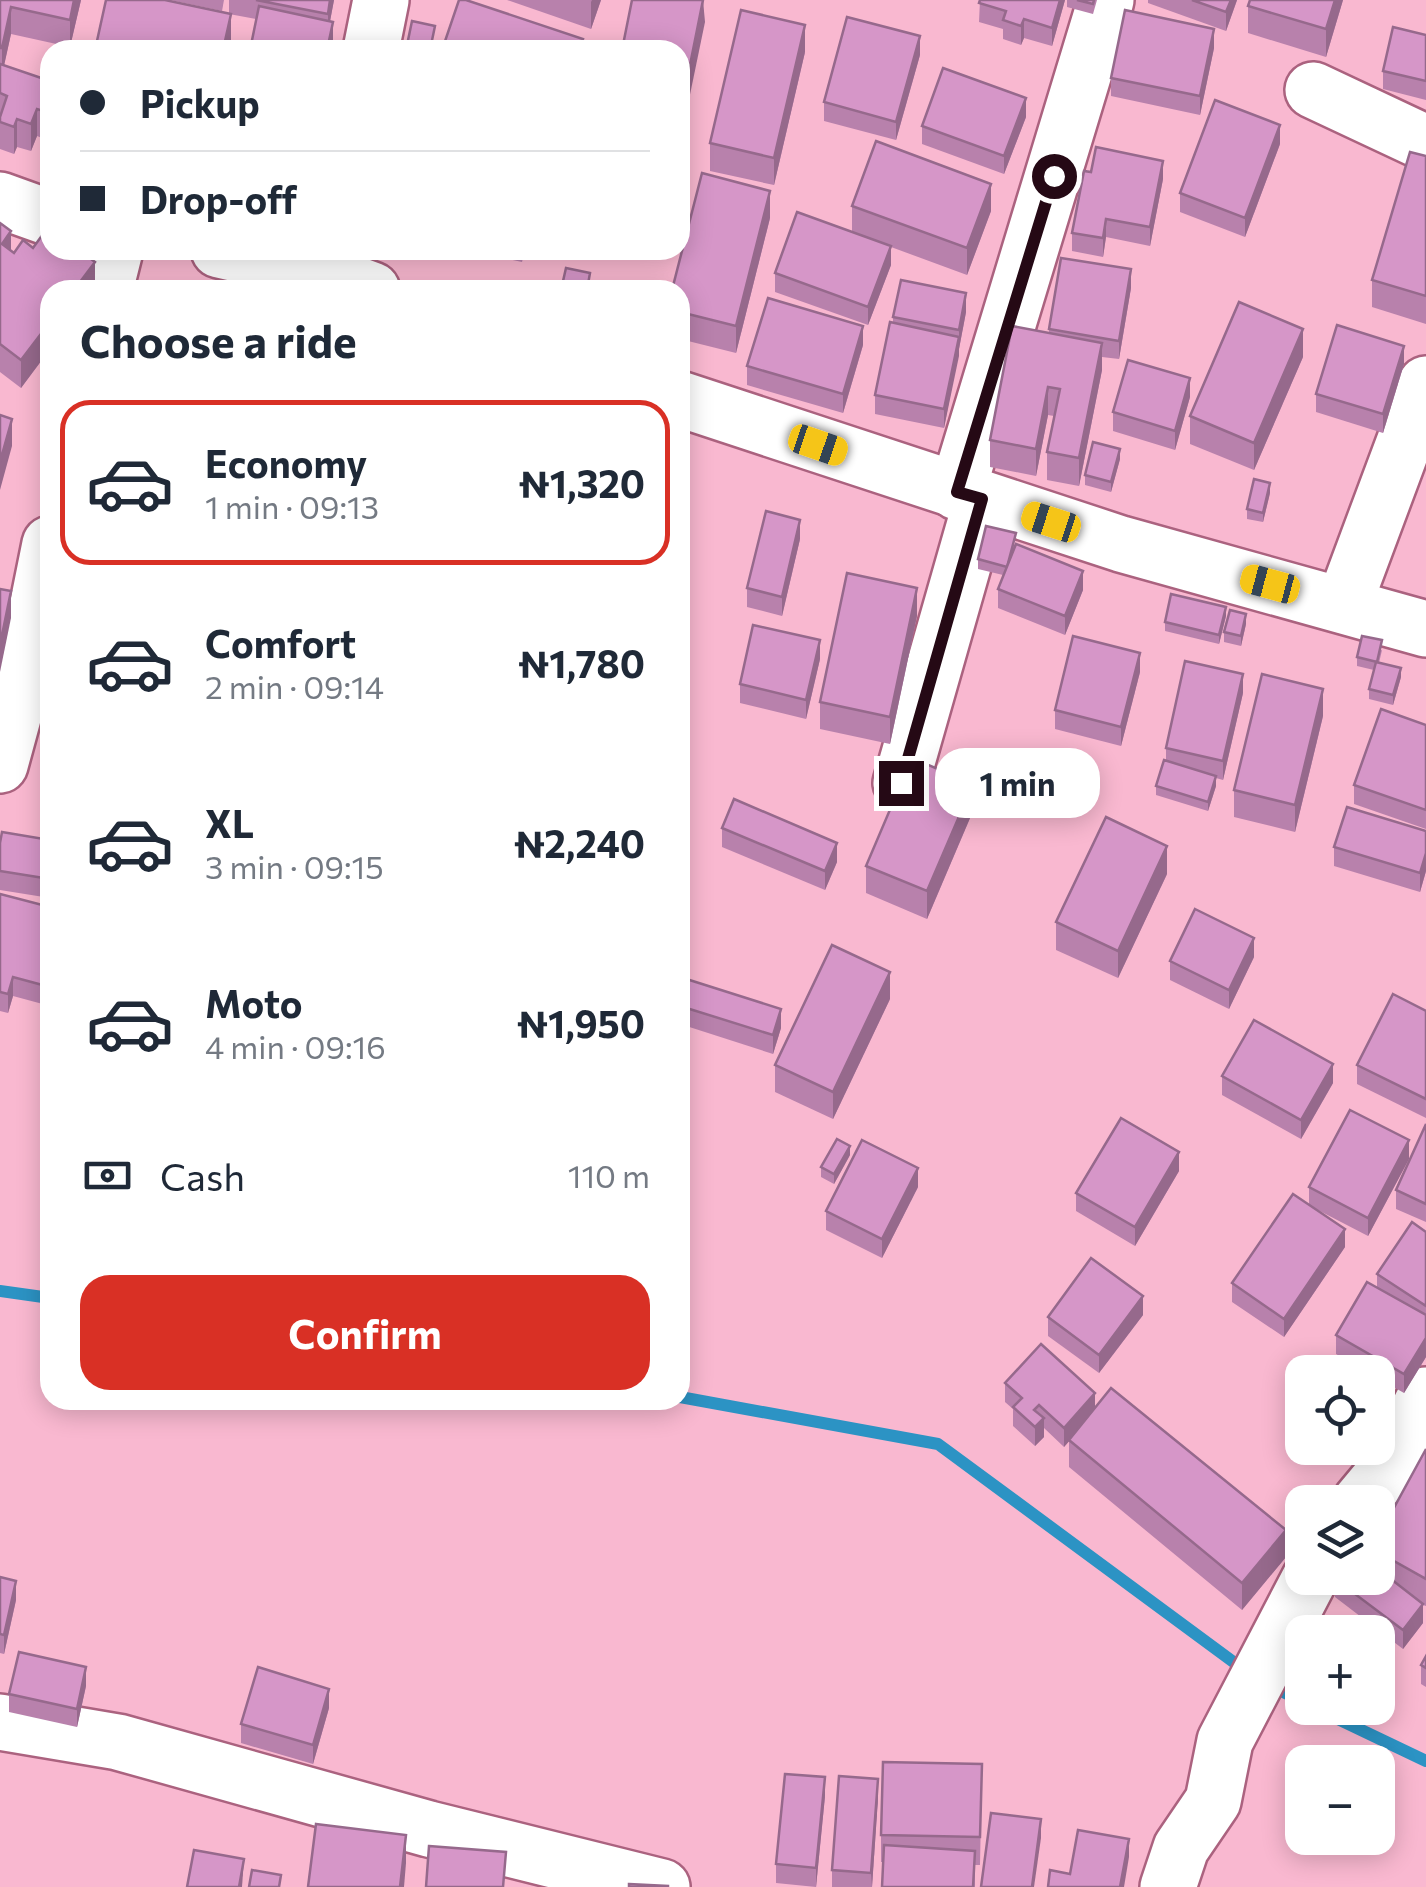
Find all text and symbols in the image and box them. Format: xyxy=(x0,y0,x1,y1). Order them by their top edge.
text: Pickup xyxy=(140,79,260,126)
route start xyxy=(1032,154,1077,199)
text: Drop-off xyxy=(140,175,297,222)
text: Choose a ride xyxy=(80,312,357,367)
car xyxy=(785,421,851,469)
icon: car xyxy=(85,438,175,528)
text: Economy xyxy=(205,439,367,486)
text: ₦1,320 xyxy=(518,459,645,506)
text: 1 min · 09:13 xyxy=(205,486,379,526)
car xyxy=(1018,498,1084,546)
car xyxy=(1237,562,1303,606)
icon: car xyxy=(85,618,175,708)
text: Comfort xyxy=(205,619,356,666)
text: ₦1,780 xyxy=(518,639,645,686)
text: 2 min · 09:14 xyxy=(205,666,384,706)
callout: 1 min xyxy=(936,748,1101,818)
route end xyxy=(879,761,924,806)
text: 1 min xyxy=(980,763,1055,803)
icon: car xyxy=(85,798,175,888)
text: XL xyxy=(205,799,254,846)
text: ₦2,240 xyxy=(514,819,645,866)
text: 3 min · 09:15 xyxy=(205,846,384,886)
icon: car xyxy=(85,978,175,1068)
text: Moto xyxy=(205,979,303,1026)
text: ₦1,950 xyxy=(517,999,645,1046)
text: 4 min · 09:16 xyxy=(205,1026,386,1066)
icon: cash xyxy=(80,1148,135,1203)
text: Cash xyxy=(160,1152,245,1199)
text: 110 m xyxy=(568,1155,650,1195)
button: Confirm xyxy=(80,1275,650,1390)
map controls xyxy=(1285,1355,1395,1855)
button: locate xyxy=(1285,1355,1395,1465)
button: layers xyxy=(1285,1485,1395,1595)
button: + xyxy=(1285,1615,1395,1725)
button: − xyxy=(1285,1745,1395,1855)

